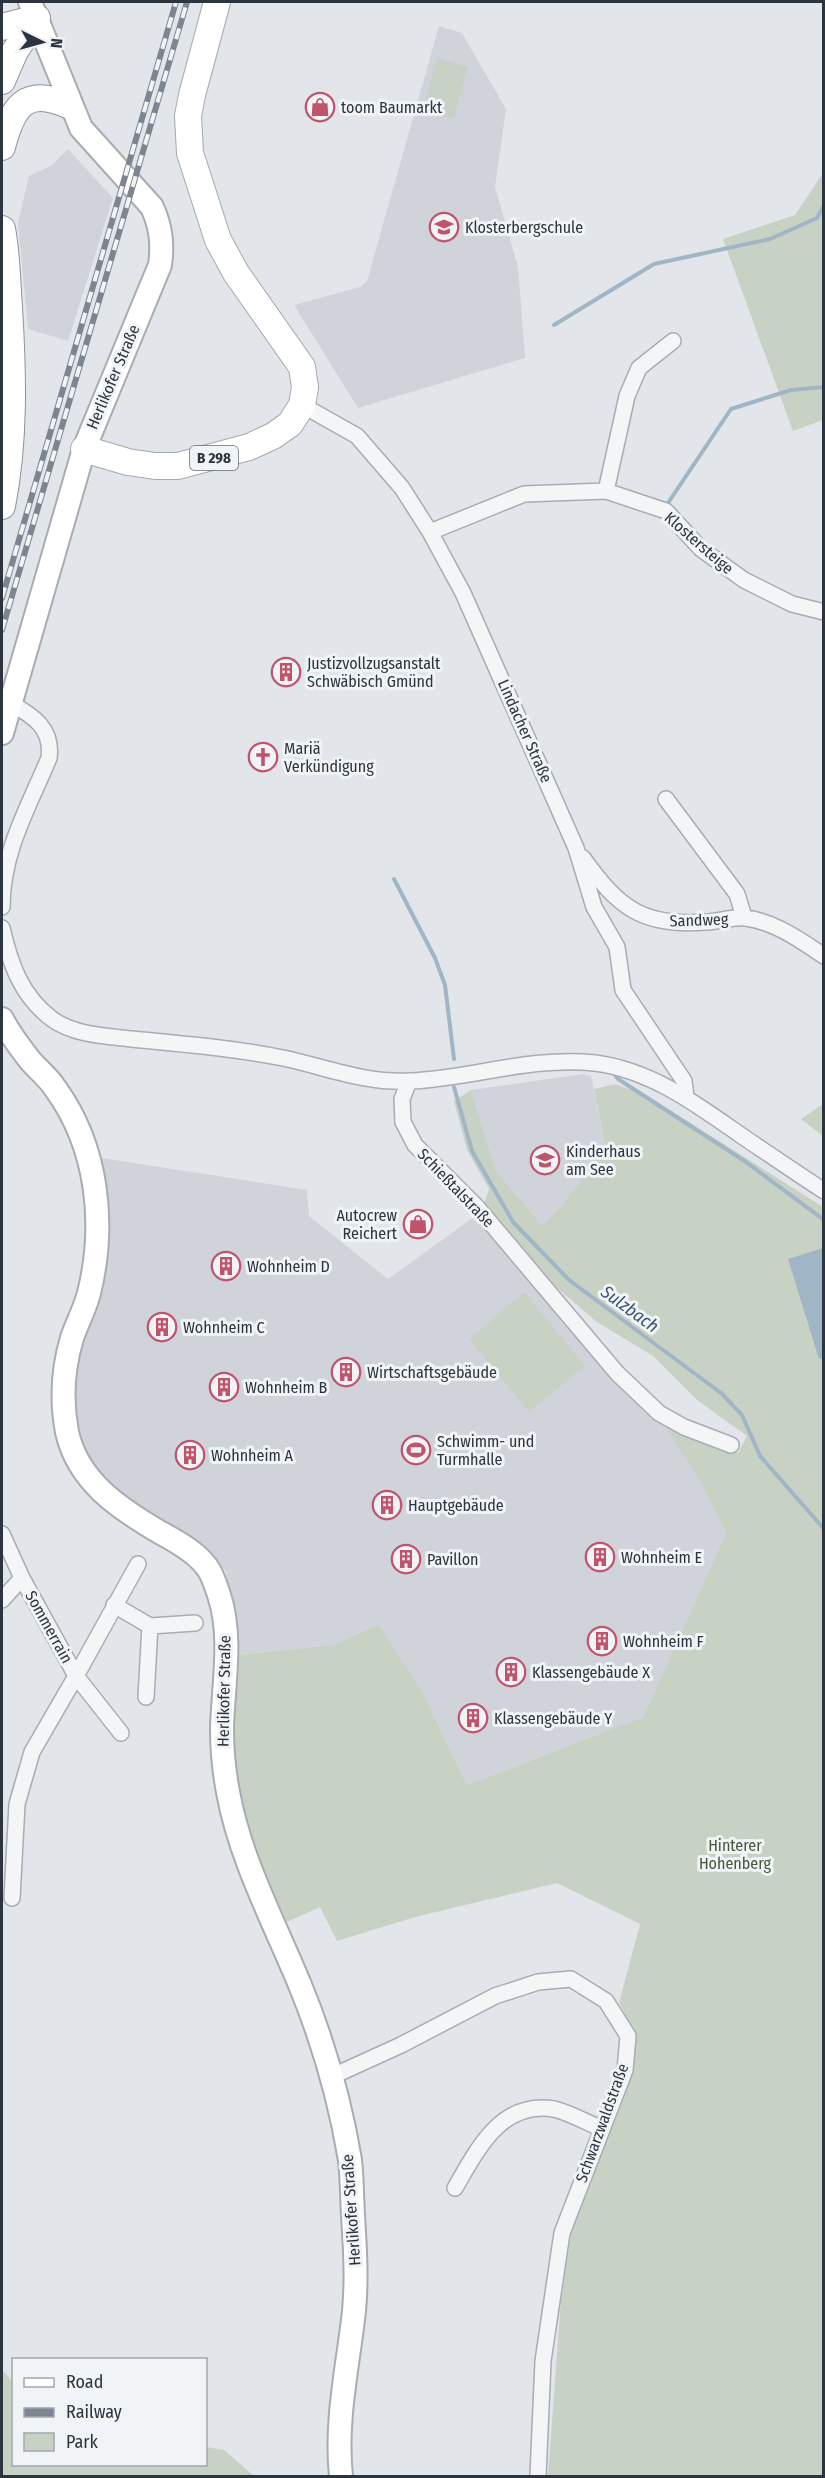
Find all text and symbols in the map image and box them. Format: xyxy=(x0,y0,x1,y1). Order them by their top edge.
north arrow xyxy=(12,12,72,72)
text: N xyxy=(47,38,66,49)
shop icon: toom Baumarkt xyxy=(304,91,336,123)
place label: toom Baumarkt xyxy=(341,98,443,117)
school or university icon: Klosterbergschule xyxy=(428,211,460,243)
place label: Klosterbergschule xyxy=(465,218,583,237)
street label: Herlikofer Straße xyxy=(82,322,144,432)
road number: B 298 xyxy=(190,446,238,470)
street label: Klostersteige xyxy=(661,508,737,578)
place label: Justizvollzugsanstalt Schwäbisch Gmünd xyxy=(307,654,441,691)
building icon: Justizvollzugsanstalt Schwäbisch Gmünd xyxy=(270,656,302,688)
street label: Lindacher Straße xyxy=(494,676,556,786)
place label: Mariä Verkündigung xyxy=(284,739,374,776)
church icon: Mariä Verkündigung xyxy=(247,741,279,773)
street label: Sandweg xyxy=(669,909,729,931)
place label: Kinderhaus am See xyxy=(566,1142,641,1179)
school or university icon: Kinderhaus am See xyxy=(529,1144,561,1176)
street label: Schießtalstraße xyxy=(414,1145,498,1231)
place label: Autocrew Reichert xyxy=(336,1206,398,1243)
shop icon: Autocrew Reichert xyxy=(402,1208,434,1240)
building icon: Wohnheim D xyxy=(210,1250,242,1282)
place label: Wohnheim D xyxy=(247,1257,330,1276)
water label: Sulzbach xyxy=(596,1280,663,1337)
building icon: Wohnheim C xyxy=(146,1311,178,1343)
place label: Wohnheim C xyxy=(183,1318,265,1337)
building icon: Wirtschaftsgebäude xyxy=(330,1356,362,1388)
place label: Wirtschaftsgebäude xyxy=(367,1363,497,1382)
building icon: Wohnheim B xyxy=(208,1371,240,1403)
place label: Wohnheim B xyxy=(245,1378,328,1397)
place label: Schwimm- und Turmhalle xyxy=(437,1432,534,1469)
sports icon: Schwimm- und Turmhalle xyxy=(400,1434,432,1466)
building icon: Wohnheim A xyxy=(174,1439,206,1471)
place label: Wohnheim A xyxy=(211,1446,294,1465)
building icon: Hauptgebäude xyxy=(371,1489,403,1521)
place label: Hauptgebäude xyxy=(408,1496,504,1515)
building icon: Wohnheim E xyxy=(584,1541,616,1573)
building icon: Pavillon xyxy=(390,1543,422,1575)
place label: Wohnheim E xyxy=(621,1548,702,1567)
place label: Pavillon xyxy=(427,1550,479,1569)
street label: Sommerrain xyxy=(21,1587,77,1667)
building icon: Wohnheim F xyxy=(586,1625,618,1657)
place label: Wohnheim F xyxy=(623,1632,704,1651)
street label: Herlikofer Straße xyxy=(214,1635,234,1747)
building icon: Klassengebäude X xyxy=(495,1656,527,1688)
place label: Klassengebäude X xyxy=(532,1663,650,1682)
building icon: Klassengebäude Y xyxy=(457,1702,489,1734)
place label: Klassengebäude Y xyxy=(494,1709,612,1728)
park label: Hinterer Hohenberg xyxy=(699,1836,772,1873)
street label: Schwarzwaldstraße xyxy=(572,2061,632,2185)
street label: Herlikofer Straße xyxy=(338,2154,364,2266)
legend xyxy=(12,2358,207,2466)
text: Road xyxy=(66,2371,103,2393)
text: Railway xyxy=(66,2401,122,2423)
text: Park xyxy=(66,2431,99,2453)

